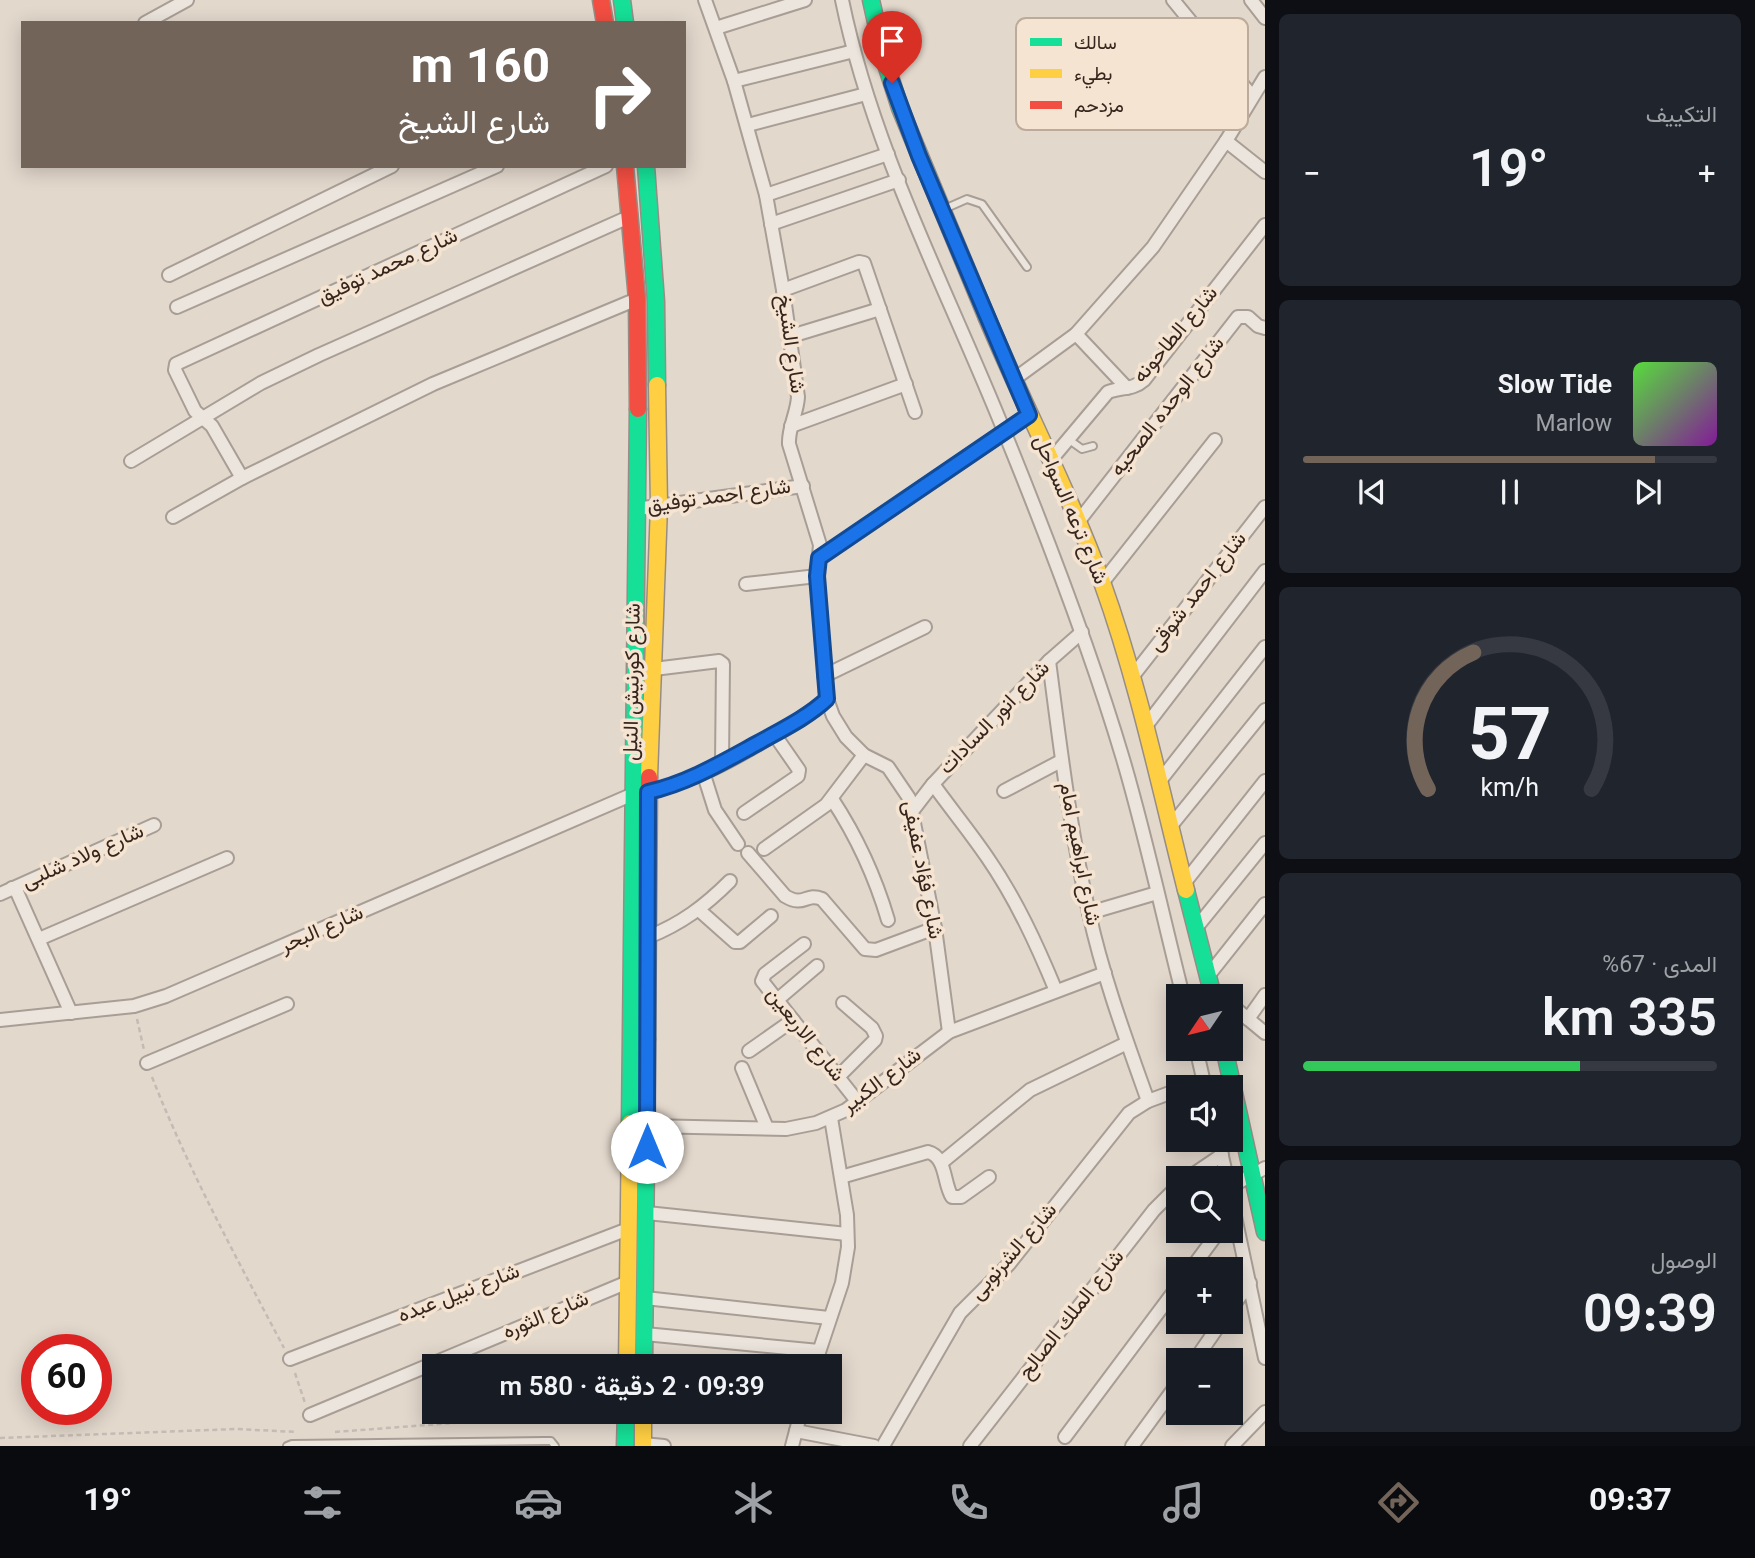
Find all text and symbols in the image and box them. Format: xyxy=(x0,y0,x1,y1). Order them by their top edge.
pin xyxy=(862,11,922,83)
legend xyxy=(1016,18,1248,130)
icon: arrive xyxy=(873,22,911,60)
text: سالك xyxy=(1074,30,1117,59)
text: 160 m xyxy=(411,32,550,108)
icon: right xyxy=(574,49,665,140)
text: بطيء xyxy=(1074,61,1112,90)
text: مزدحم xyxy=(1074,93,1124,122)
text: التكييف xyxy=(1646,98,1717,134)
text: شارع الشيخ xyxy=(398,100,550,150)
text: 19° xyxy=(1469,133,1548,214)
text: − xyxy=(1303,144,1321,203)
text: + xyxy=(1697,144,1717,203)
street label: شارع محمد توفيق xyxy=(312,220,464,314)
street label: شارع الطاحونه xyxy=(1125,279,1227,391)
street label: شارع الشيخ xyxy=(767,292,813,396)
street label: شارع الوحده الصحيه xyxy=(1102,330,1234,484)
text: Slow Tide xyxy=(1498,366,1612,407)
text: Marlow xyxy=(1536,407,1612,443)
street label: شارع ترعه السواحل xyxy=(1024,430,1116,590)
street label: شارع احمد توفيق xyxy=(645,471,793,523)
icon: previous xyxy=(1353,473,1391,511)
icon: pause xyxy=(1491,473,1529,511)
icon: next xyxy=(1629,473,1667,511)
street label: شارع احمد شوقى xyxy=(1140,525,1256,659)
street label: شارع كورنيش النيل xyxy=(615,603,651,761)
street label: شارع انور السادات xyxy=(932,653,1058,783)
text: 57 xyxy=(1468,684,1552,798)
text: km/h xyxy=(1481,770,1539,809)
street label: شارع ابراهيم امام xyxy=(1049,779,1109,929)
street label: شارع فؤاد عفيفى xyxy=(892,798,952,942)
street label: شارع ولاد شلبى xyxy=(16,815,150,899)
street label: شارع البحر xyxy=(274,897,369,963)
text: المدى · 67% xyxy=(1602,948,1717,984)
street label: شارع الاربعين xyxy=(757,980,853,1090)
text: 335 km xyxy=(1542,982,1717,1063)
north arrow xyxy=(1166,984,1242,1060)
map controls xyxy=(1166,984,1243,1425)
street label: شارع الكبير xyxy=(834,1040,929,1123)
button: sound xyxy=(1166,1075,1243,1152)
position arrow xyxy=(610,1110,684,1184)
button: search xyxy=(1166,1166,1243,1243)
street label: شارع الشرنوبى xyxy=(962,1196,1066,1308)
street label: شارع الملك الصالح xyxy=(1011,1243,1133,1387)
text: الوصول xyxy=(1651,1244,1717,1280)
street label: شارع نبيل عبده xyxy=(393,1256,525,1332)
button: + xyxy=(1166,1257,1243,1334)
text: 09:39 xyxy=(1583,1278,1717,1359)
street label: شارع الثوره xyxy=(498,1283,594,1349)
speed limit sign: 60 xyxy=(21,1334,112,1425)
button: − xyxy=(1166,1348,1243,1425)
text: 09:39 · 2 دقيقة · 580 m xyxy=(499,1368,765,1409)
text: 19° xyxy=(83,1477,132,1527)
text: 09:37 xyxy=(1589,1477,1672,1527)
icon: filters xyxy=(298,1478,347,1527)
icon: car xyxy=(514,1478,563,1527)
icon: climate xyxy=(729,1478,778,1527)
icon: phone xyxy=(944,1478,993,1527)
icon: music xyxy=(1159,1478,1208,1527)
icon: directions xyxy=(1374,1478,1423,1527)

